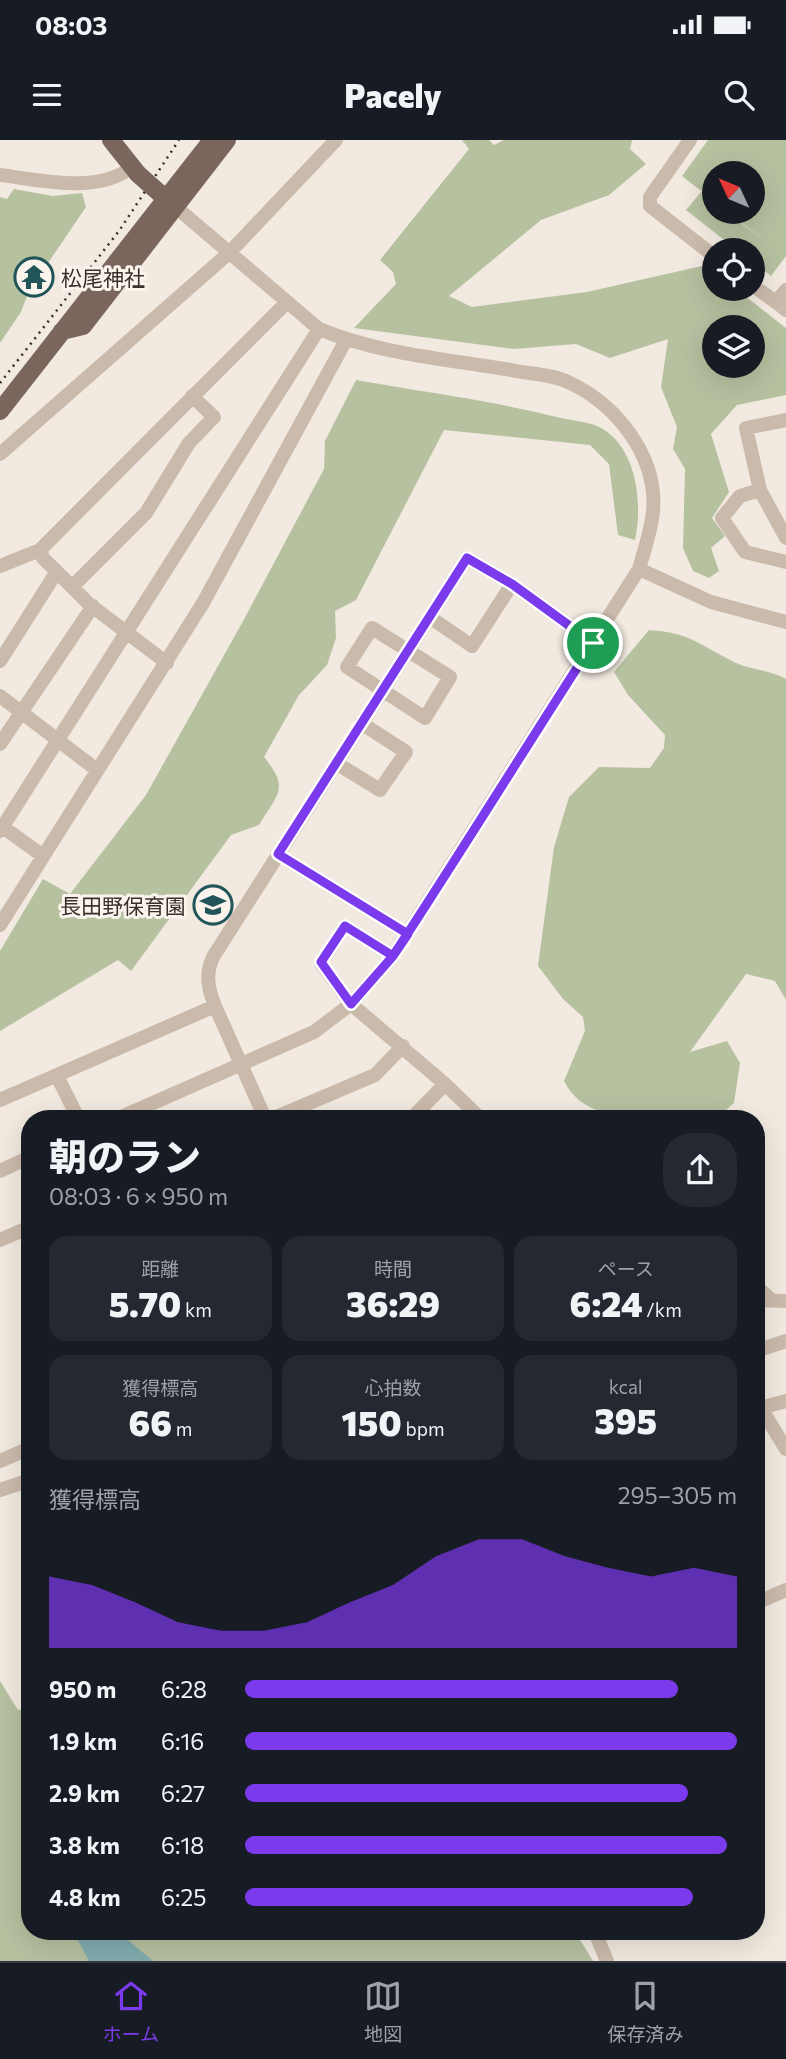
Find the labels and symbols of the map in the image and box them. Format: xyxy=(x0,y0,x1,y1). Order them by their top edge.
north arrow xyxy=(702,161,765,224)
temple icon: 松尾神社 xyxy=(13,256,55,298)
place label: 松尾神社 xyxy=(61,265,145,290)
pin xyxy=(563,613,623,673)
school or university icon: 長田野保育園 xyxy=(192,884,234,926)
place label: 長田野保育園 xyxy=(60,893,186,918)

